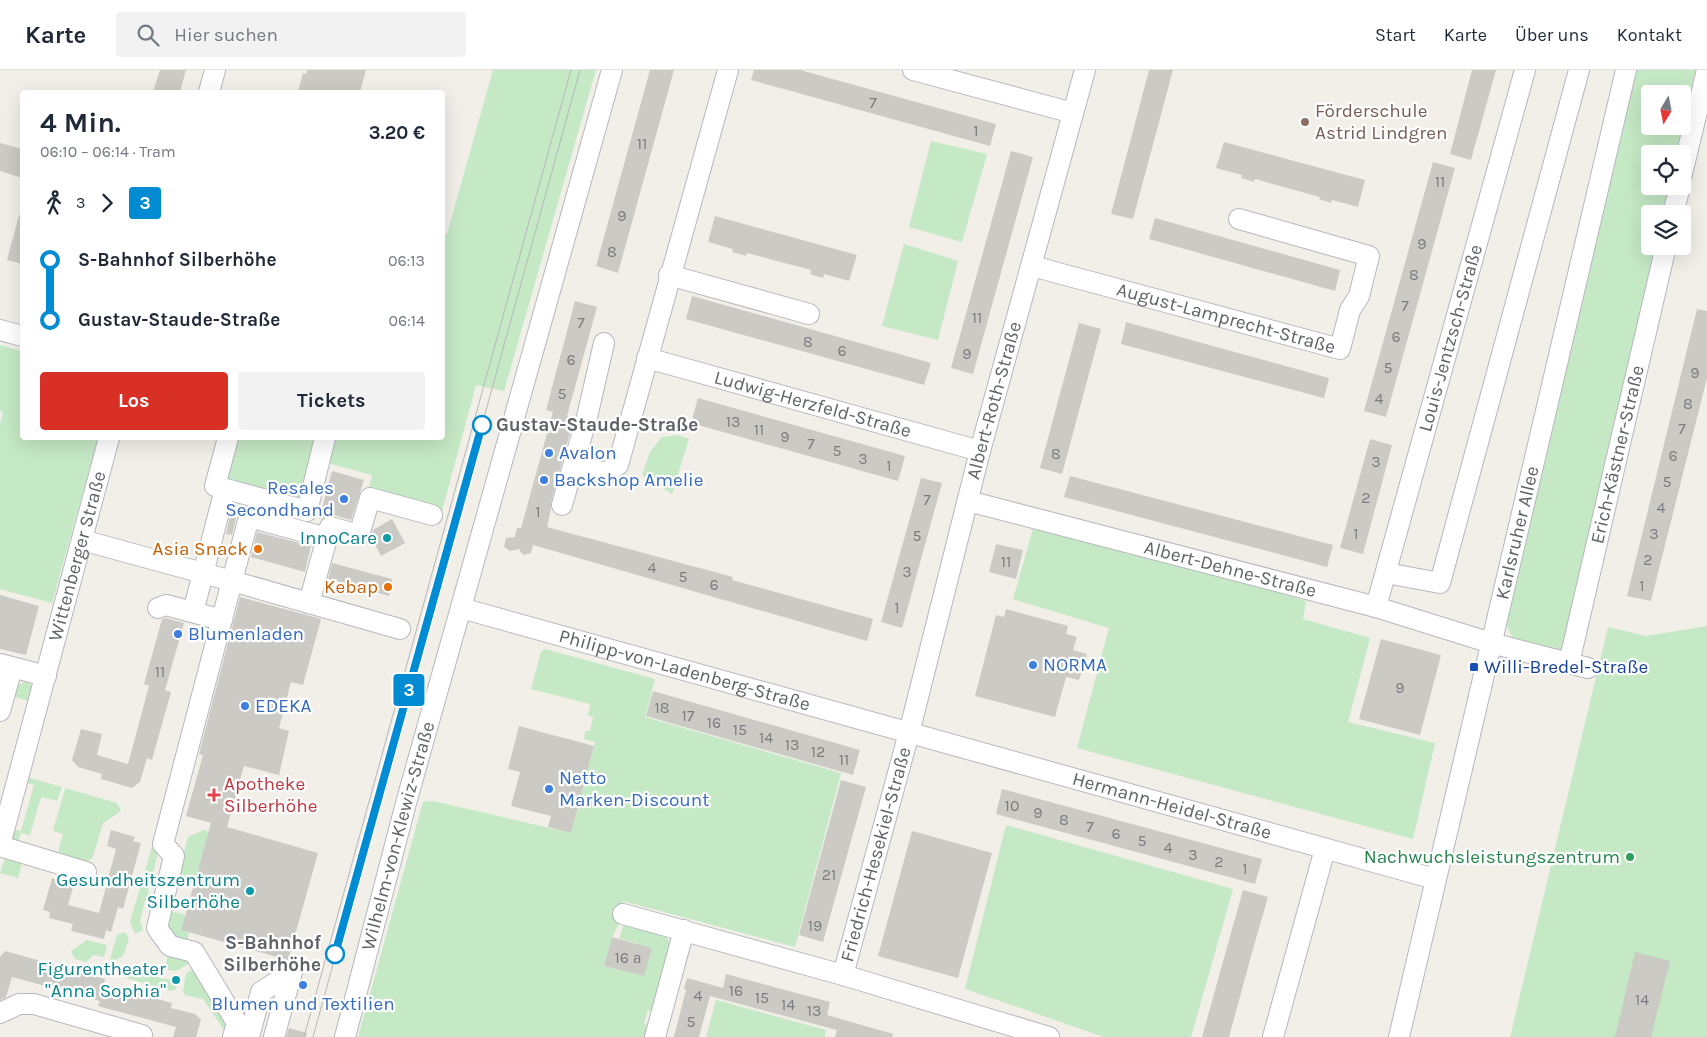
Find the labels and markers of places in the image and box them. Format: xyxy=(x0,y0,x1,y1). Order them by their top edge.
place label: Förderschule Astrid Lindgren xyxy=(1315,100,1447,144)
marker: Förderschule Astrid Lindgren xyxy=(1299,116,1311,128)
place label: Gustav-Staude-Straße xyxy=(496,414,698,436)
marker: Gustav-Staude-Straße xyxy=(472,415,492,435)
place label: Avalon xyxy=(559,442,617,464)
marker: Avalon xyxy=(543,447,555,459)
place label: Backshop Amelie xyxy=(554,469,703,491)
marker: Backshop Amelie xyxy=(538,474,550,486)
place label: Resales Secondhand xyxy=(225,477,334,521)
marker: Resales Secondhand xyxy=(338,493,350,505)
place label: InnoCare xyxy=(300,527,377,549)
marker: InnoCare xyxy=(381,532,393,544)
place label: Asia Snack xyxy=(153,538,248,560)
marker: Asia Snack xyxy=(252,543,264,555)
place label: Kebap xyxy=(324,576,378,598)
marker: Kebap xyxy=(382,581,394,593)
place label: Blumenladen xyxy=(188,623,304,645)
marker: Blumenladen xyxy=(172,628,184,640)
place label: NORMA xyxy=(1043,654,1107,676)
place label: Willi-Bredel-Straße xyxy=(1484,656,1648,678)
marker: NORMA xyxy=(1027,659,1039,671)
marker: Willi-Bredel-Straße xyxy=(1468,661,1480,673)
place label: EDEKA xyxy=(255,695,311,717)
marker: EDEKA xyxy=(239,700,251,712)
place label: Netto Marken-Discount xyxy=(559,767,709,811)
place label: Apotheke Silberhöhe xyxy=(224,773,317,817)
marker: Netto Marken-Discount xyxy=(543,783,555,795)
marker: Apotheke Silberhöhe xyxy=(208,789,220,801)
place label: Nachwuchsleistungszentrum xyxy=(1364,846,1620,868)
marker: Nachwuchsleistungszentrum xyxy=(1624,851,1636,863)
place label: Gesundheitszentrum Silberhöhe xyxy=(56,869,240,913)
marker: Gesundheitszentrum Silberhöhe xyxy=(244,885,256,897)
place label: S-Bahnhof Silberhöhe xyxy=(223,932,322,976)
marker: S-Bahnhof Silberhöhe xyxy=(325,944,345,964)
place label: Figurentheater "Anna Sophia" xyxy=(37,958,166,1002)
marker: Figurentheater "Anna Sophia" xyxy=(170,974,182,986)
marker: Blumen und Textilien xyxy=(297,979,309,991)
place label: Blumen und Textilien xyxy=(211,993,395,1015)

